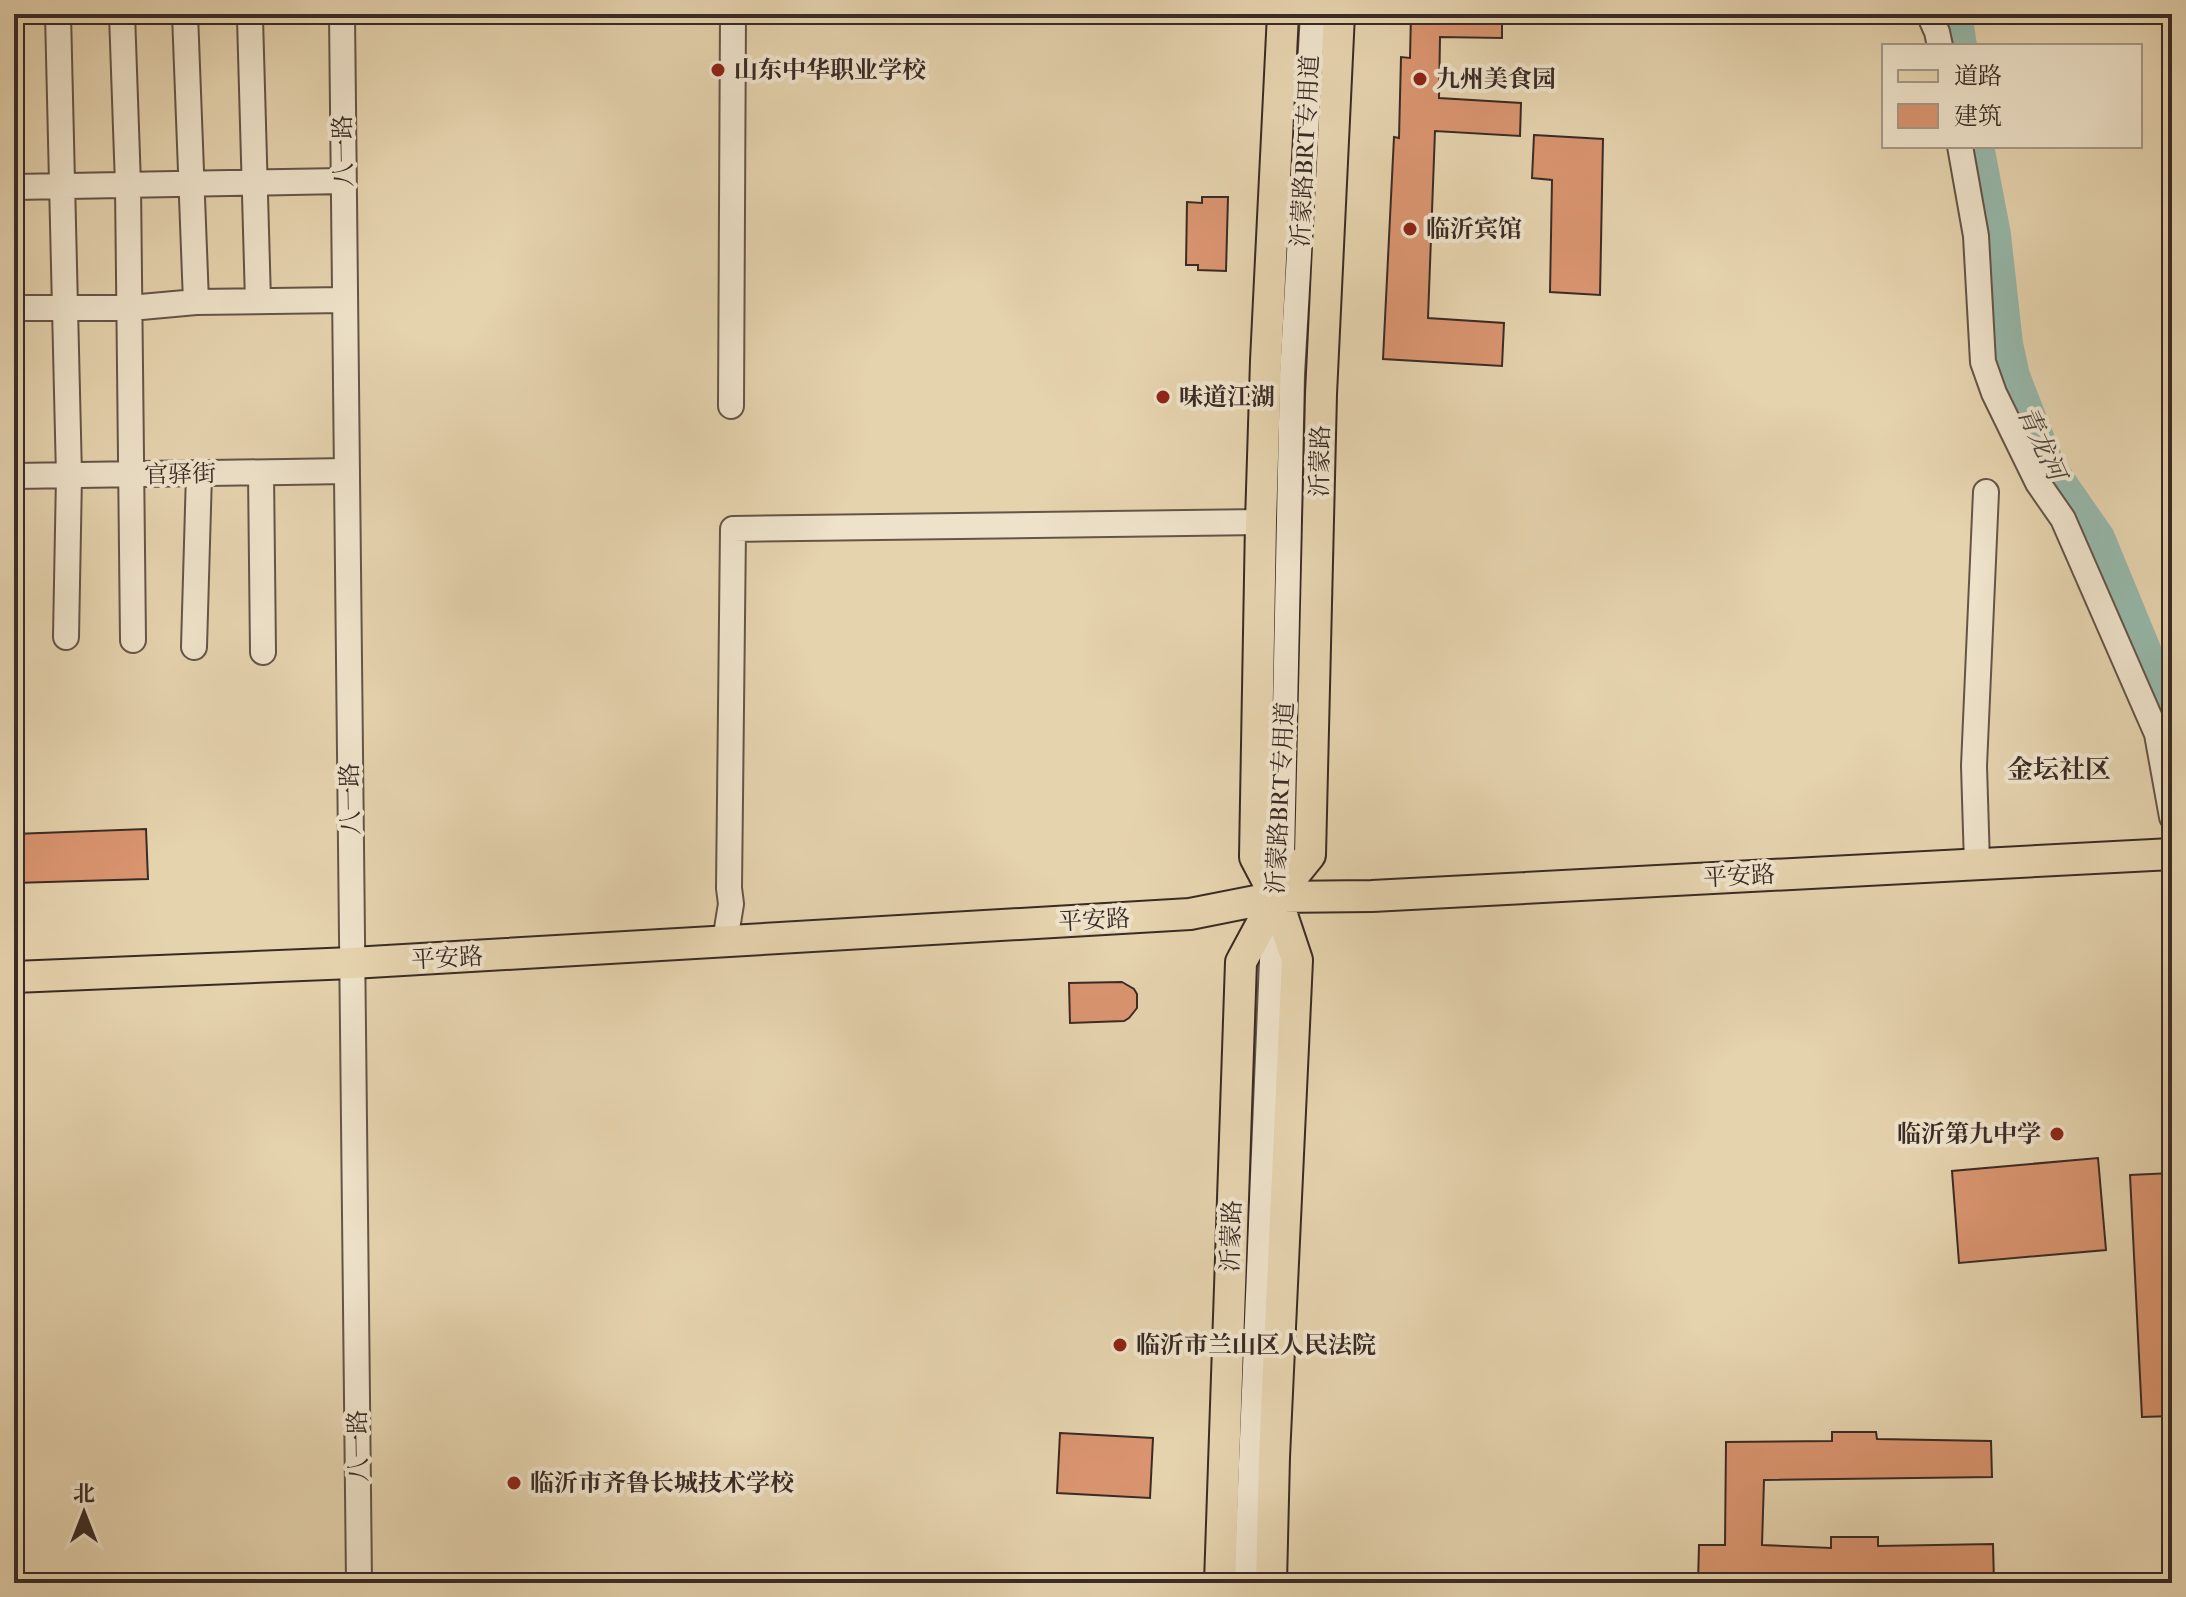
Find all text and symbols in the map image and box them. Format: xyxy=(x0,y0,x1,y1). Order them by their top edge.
legend xyxy=(1882,44,2142,148)
street label: 沂蒙路BRT专用道 xyxy=(1286,54,1324,248)
place label: 山东中华职业学校 xyxy=(734,56,926,84)
marker: 山东中华职业学校 xyxy=(709,61,727,79)
text: 道路 xyxy=(1954,62,2002,90)
place label: 九州美食园 xyxy=(1436,65,1556,93)
marker: 九州美食园 xyxy=(1411,70,1429,88)
text: 建筑 xyxy=(1954,102,2002,130)
street label: 八一路 xyxy=(328,115,358,187)
place label: 临沂宾馆 xyxy=(1426,215,1522,243)
marker: 临沂宾馆 xyxy=(1401,220,1419,238)
place label: 味道江湖 xyxy=(1179,383,1275,411)
marker: 味道江湖 xyxy=(1154,388,1172,406)
water label: 青龙河 xyxy=(2011,401,2074,489)
street label: 沂蒙路 xyxy=(1305,425,1335,497)
street label: 官驿街 xyxy=(144,459,216,489)
street label: 沂蒙路BRT专用道 xyxy=(1261,701,1299,895)
district label: 金坛社区 xyxy=(2007,754,2111,785)
street label: 八一路 xyxy=(335,763,365,835)
street label: 平安路 xyxy=(1702,860,1776,892)
street label: 平安路 xyxy=(1057,904,1131,936)
street label: 平安路 xyxy=(410,942,484,974)
place label: 临沂第九中学 xyxy=(1897,1120,2041,1148)
marker: 临沂第九中学 xyxy=(2048,1125,2066,1143)
street label: 沂蒙路 xyxy=(1216,1200,1246,1272)
place label: 临沂市兰山区人民法院 xyxy=(1136,1331,1376,1359)
marker: 临沂市兰山区人民法院 xyxy=(1111,1336,1129,1354)
street label: 八一路 xyxy=(343,1410,373,1482)
place label: 临沂市齐鲁长城技术学校 xyxy=(530,1469,794,1497)
north arrow xyxy=(44,1473,124,1553)
marker: 临沂市齐鲁长城技术学校 xyxy=(505,1474,523,1492)
text: 北 xyxy=(73,1481,95,1507)

